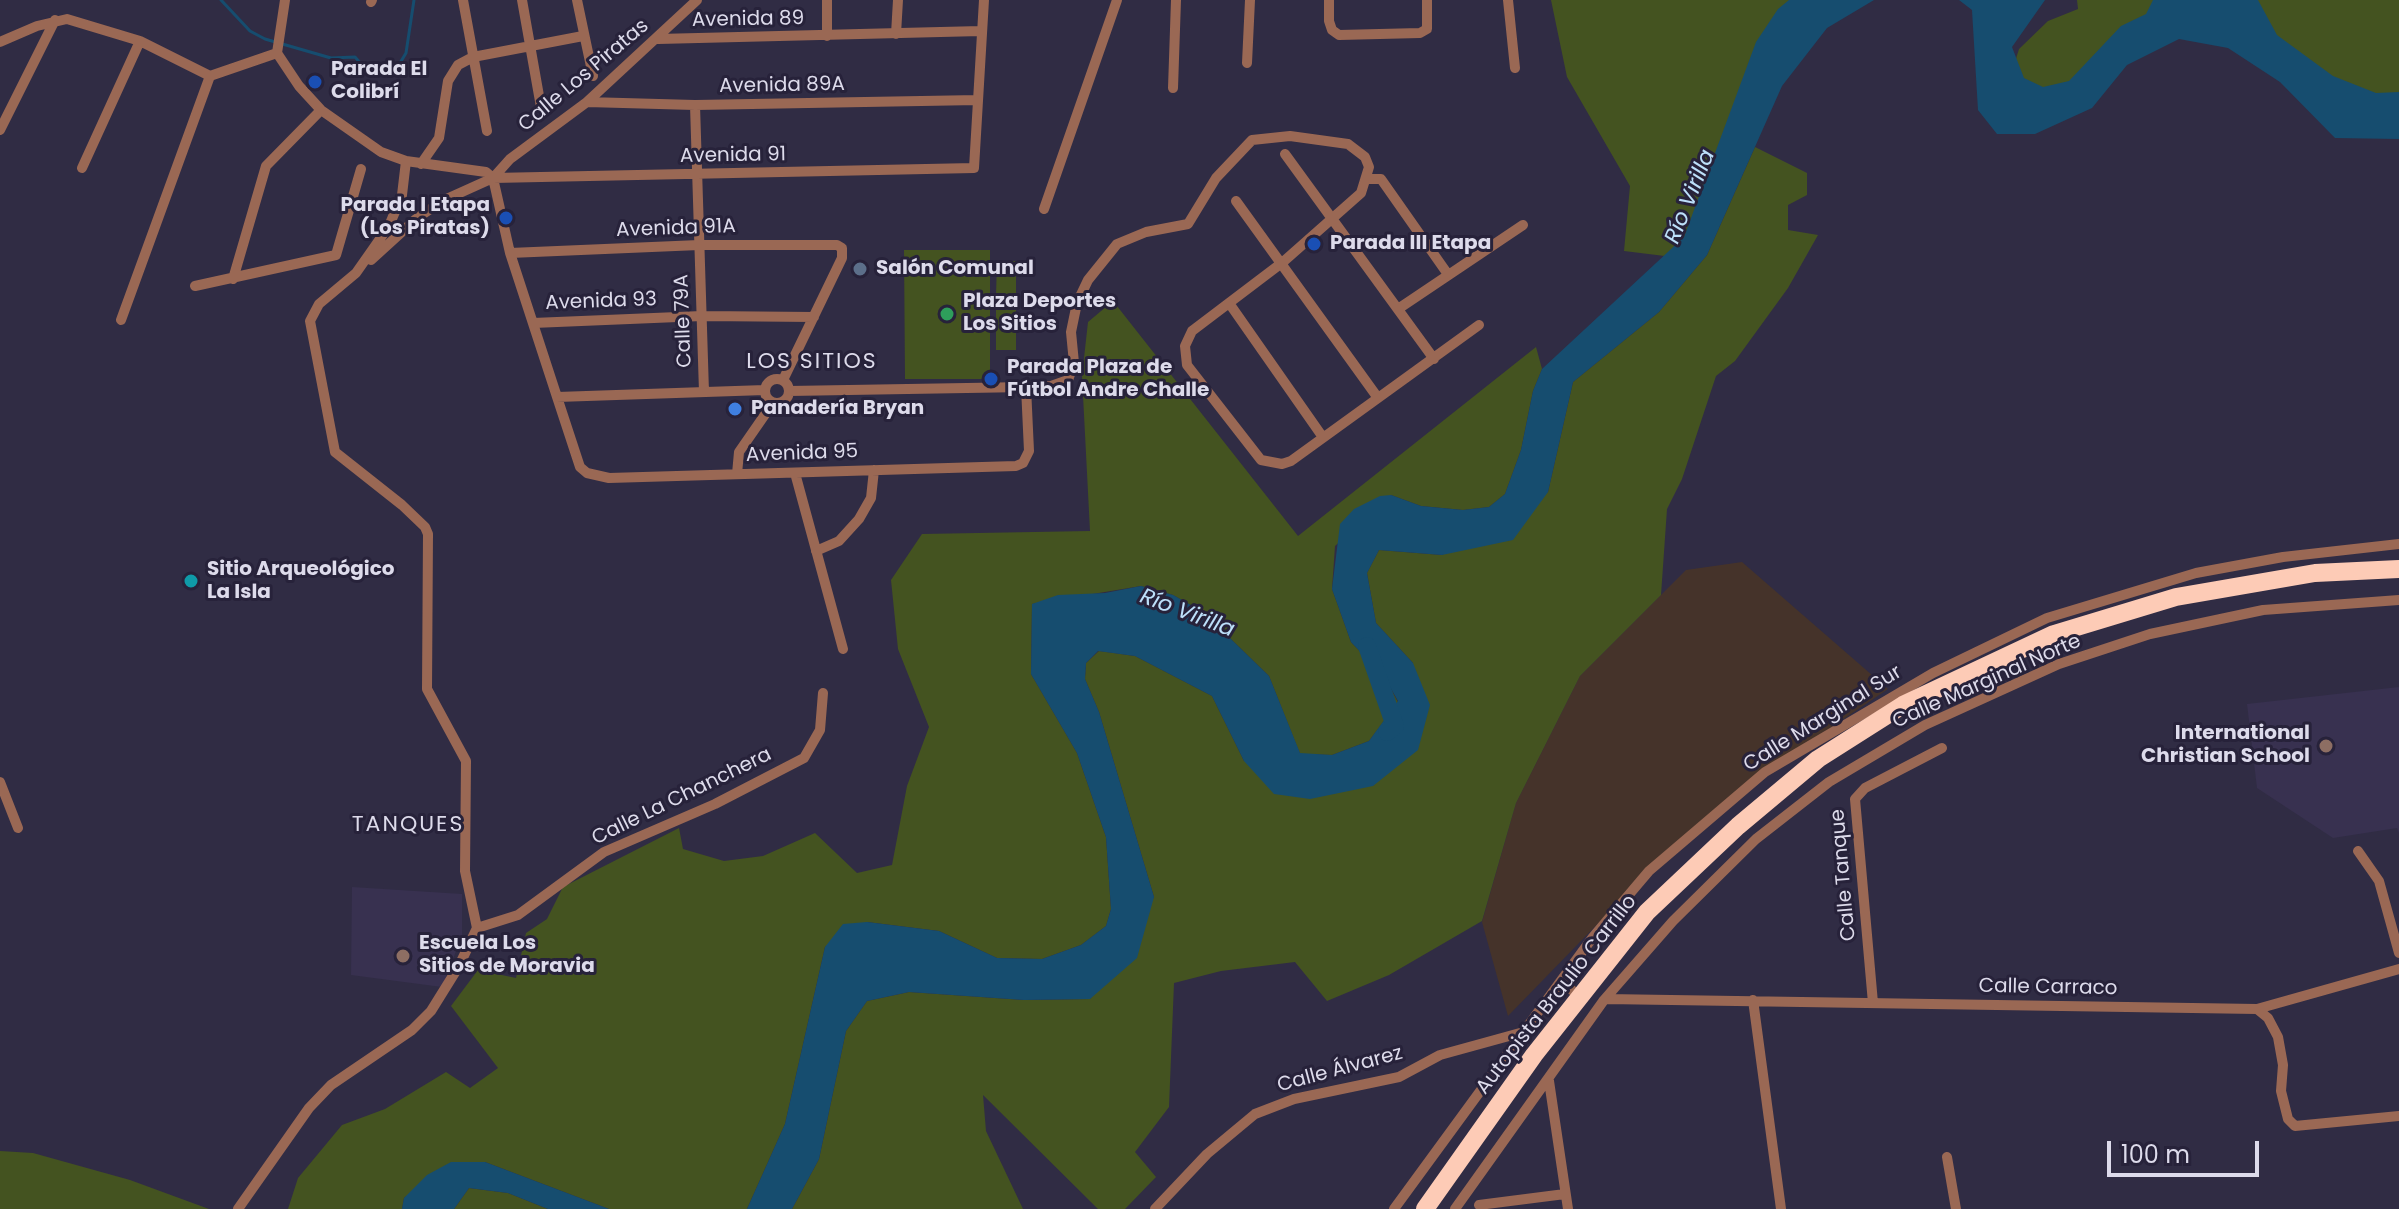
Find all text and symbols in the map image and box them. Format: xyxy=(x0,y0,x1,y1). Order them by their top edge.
street label: Avenida 89 xyxy=(692,7,804,33)
street label: Calle Los Piratas xyxy=(514,15,654,137)
place label: Parada El Colibrí xyxy=(331,58,427,105)
marker: Parada El Colibrí xyxy=(306,73,324,91)
street label: Avenida 89A xyxy=(719,73,845,99)
street label: Avenida 91 xyxy=(680,143,786,169)
water label: Río Virilla xyxy=(1660,146,1722,248)
place label: Parada I Etapa (Los Piratas) xyxy=(341,194,490,241)
marker: Parada I Etapa (Los Piratas) xyxy=(497,209,515,227)
street label: Avenida 91A xyxy=(616,215,736,243)
place label: Parada III Etapa xyxy=(1330,232,1491,256)
marker: Parada III Etapa xyxy=(1305,235,1323,253)
place label: Salón Comunal xyxy=(876,257,1034,281)
marker: Salón Comunal xyxy=(851,260,869,278)
street label: Calle 79A xyxy=(670,274,698,368)
street label: Avenida 93 xyxy=(545,288,657,316)
place label: Plaza Deportes Los Sitios xyxy=(963,290,1116,337)
marker: Plaza Deportes Los Sitios xyxy=(938,305,956,323)
district label: LOS SITIOS xyxy=(746,349,878,375)
place label: Parada Plaza de Fútbol Andre Challe xyxy=(1007,356,1209,403)
marker: Parada Plaza de Fútbol Andre Challe xyxy=(982,370,1000,388)
place label: Panadería Bryan xyxy=(751,397,924,421)
marker: Panadería Bryan xyxy=(726,400,744,418)
street label: Avenida 95 xyxy=(745,440,859,468)
place label: Sitio Arqueológico La Isla xyxy=(207,558,395,605)
marker: Sitio Arqueológico La Isla xyxy=(182,572,200,590)
water label: Río Virilla xyxy=(1136,584,1238,644)
street label: Calle Marginal Norte xyxy=(1889,630,2085,734)
street label: Calle Marginal Sur xyxy=(1740,661,1906,777)
place label: International Christian School xyxy=(2141,722,2310,769)
marker: International Christian School xyxy=(2317,737,2335,755)
street label: Calle La Chanchera xyxy=(588,743,776,851)
street label: Calle Tanque xyxy=(1826,808,1862,942)
district label: TANQUES xyxy=(352,812,464,838)
street label: Autopista Braulio Carrillo xyxy=(1472,890,1642,1100)
place label: Escuela Los Sitios de Moravia xyxy=(419,932,595,979)
marker: Escuela Los Sitios de Moravia xyxy=(394,947,412,965)
street label: Calle Carraco xyxy=(1978,975,2118,1001)
street label: Calle Álvarez xyxy=(1275,1042,1405,1098)
scale bar xyxy=(2111,1125,2263,1175)
text: 100 m xyxy=(2121,1138,2190,1171)

